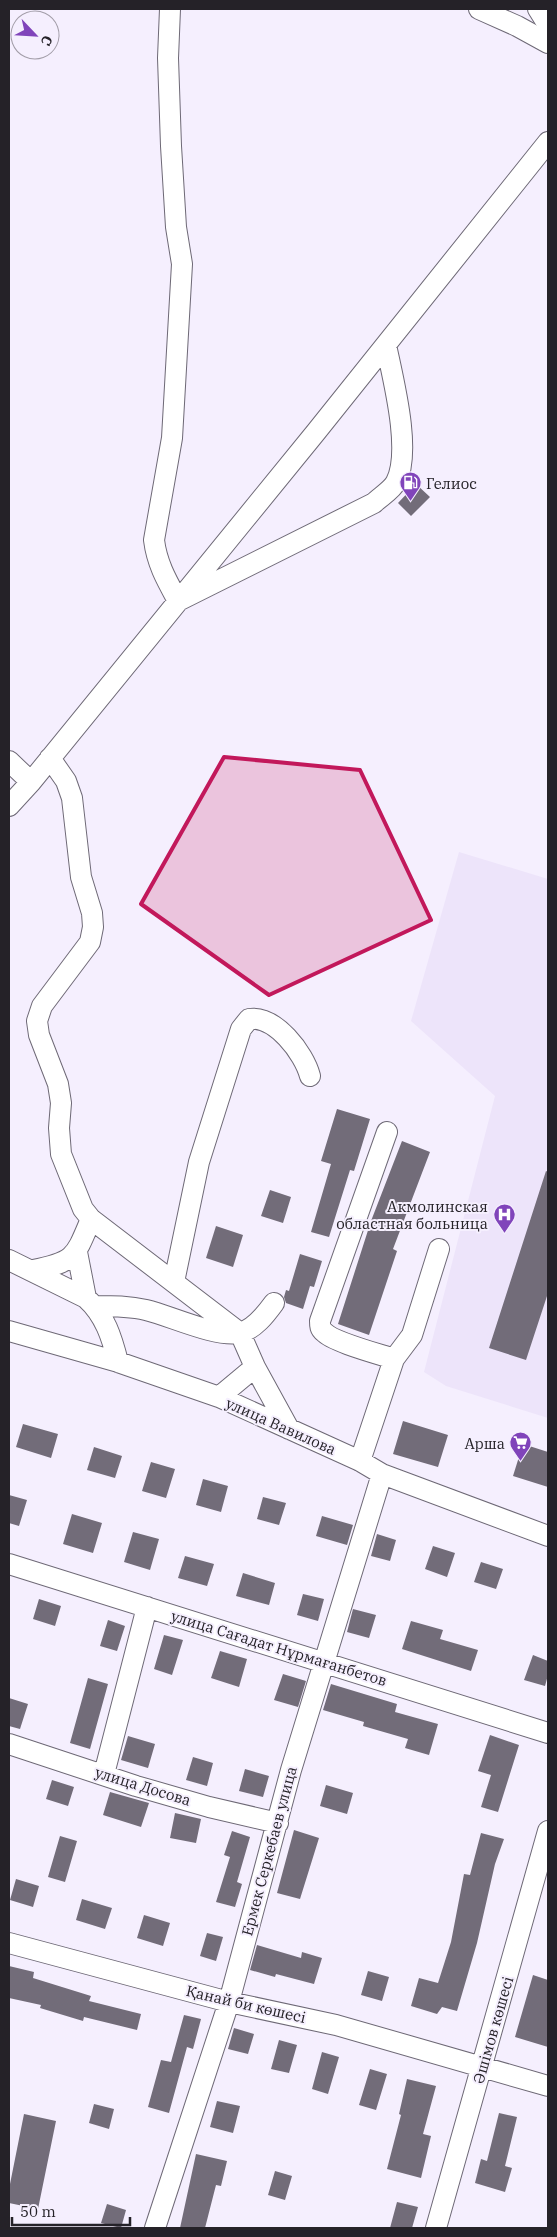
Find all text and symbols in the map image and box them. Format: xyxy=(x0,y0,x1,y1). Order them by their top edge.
north arrow xyxy=(10,10,60,60)
text: С xyxy=(37,32,57,49)
fuel station icon: Гелиос xyxy=(398,471,422,502)
place label: Гелиос xyxy=(426,474,477,493)
place label: Акмолинская областная больница xyxy=(336,1197,488,1233)
hospital icon: Акмолинская областная больница xyxy=(492,1203,516,1234)
street label: улица Вавилова xyxy=(223,1393,339,1459)
supermarket icon: Арша xyxy=(509,1431,533,1462)
place label: Арша xyxy=(464,1434,505,1453)
street label: улица Сағадат Нұрмағанбетов xyxy=(169,1606,389,1690)
street label: улица Досова xyxy=(93,1762,193,1810)
street label: Ермек Серкебаев улица xyxy=(237,1764,301,1938)
street label: Әшімов көшесі xyxy=(469,1974,517,2086)
street label: Қанай би көшесі xyxy=(184,1981,308,2027)
scale bar xyxy=(12,2194,130,2226)
text: 50 m xyxy=(20,2202,56,2221)

